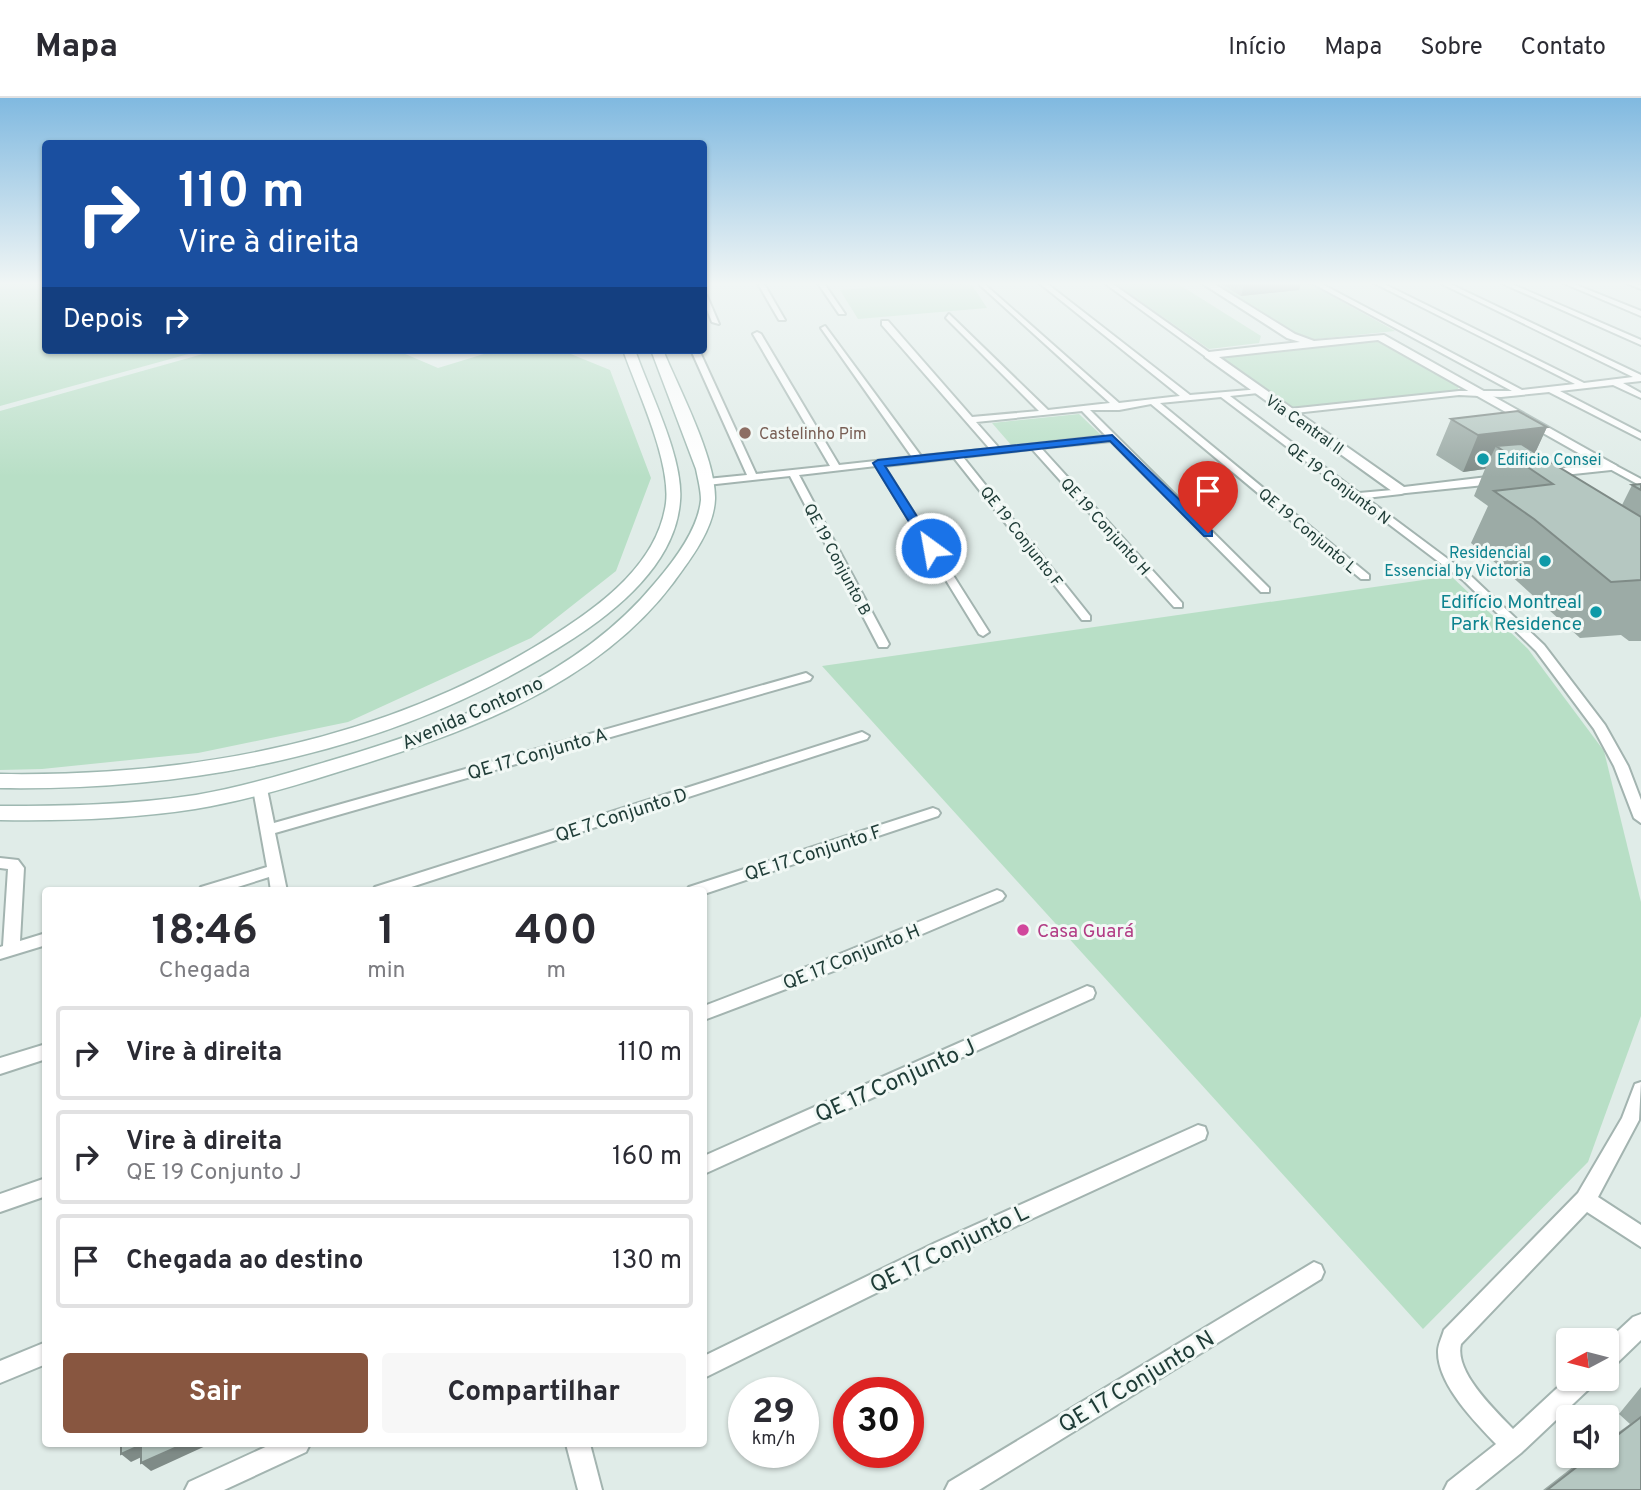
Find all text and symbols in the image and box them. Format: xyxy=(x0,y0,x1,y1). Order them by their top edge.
text: Mapa xyxy=(35,27,118,69)
text: Início xyxy=(1228,33,1286,63)
text: Mapa xyxy=(1324,33,1382,63)
text: Sobre xyxy=(1420,33,1483,63)
text: Contato xyxy=(1521,33,1606,63)
text: 110 m xyxy=(178,163,305,225)
icon: right xyxy=(63,168,154,259)
text: Vire à direita xyxy=(178,224,359,264)
icon: right xyxy=(157,301,195,339)
text: Depois xyxy=(63,304,143,337)
street label: Via Central II xyxy=(1261,391,1347,460)
marker: Castelinho Pim xyxy=(737,425,753,441)
place label: Castelinho Pim xyxy=(759,425,867,445)
street label: QE 19 Conjunto N xyxy=(1282,439,1394,530)
marker: Edificio Consei xyxy=(1475,451,1491,467)
place label: Edificio Consei xyxy=(1497,451,1602,471)
pin xyxy=(1178,461,1238,533)
icon: arrive xyxy=(1189,472,1227,510)
street label: QE 19 Conjunto H xyxy=(1055,474,1154,580)
street label: QE 19 Conjunto F xyxy=(975,483,1066,592)
street label: QE 19 Conjunto L xyxy=(1253,485,1360,579)
street label: QE 19 Conjunto B xyxy=(798,500,874,619)
position arrow xyxy=(894,511,968,585)
place label: Residencial Essencial by Victoria xyxy=(1384,544,1531,582)
marker: Residencial Essencial by Victoria xyxy=(1537,553,1553,569)
place label: Edifício Montreal Park Residence xyxy=(1441,591,1582,637)
marker: Edifício Montreal Park Residence xyxy=(1588,604,1604,620)
street label: Avenida Contorno xyxy=(398,672,547,756)
street label: QE 17 Conjunto A xyxy=(465,723,610,786)
street label: QE 7 Conjunto D xyxy=(552,783,691,849)
street label: QE 17 Conjunto F xyxy=(742,820,885,887)
text: 18:46 xyxy=(152,906,258,959)
text: 1 xyxy=(378,906,395,959)
text: 400 xyxy=(515,906,597,959)
street label: QE 17 Conjunto H xyxy=(780,919,924,996)
place label: Casa Guará xyxy=(1037,920,1134,944)
marker: Casa Guará xyxy=(1015,922,1031,938)
text: Chegada xyxy=(159,957,250,986)
text: min xyxy=(367,957,406,986)
text: m xyxy=(547,957,566,986)
icon: right xyxy=(67,1034,105,1072)
street label: QE 17 Conjunto J xyxy=(811,1034,981,1131)
text: Vire à direita xyxy=(126,1037,282,1070)
text: 110 m xyxy=(618,1037,682,1070)
text: Vire à direita xyxy=(126,1126,282,1159)
icon: right xyxy=(67,1138,105,1176)
text: 160 m xyxy=(612,1141,682,1174)
text: QE 19 Conjunto J xyxy=(126,1159,302,1188)
street label: QE 17 Conjunto L xyxy=(866,1199,1034,1301)
icon: arrive xyxy=(67,1242,105,1280)
text: Chegada ao destino xyxy=(126,1245,363,1278)
text: 130 m xyxy=(612,1245,682,1278)
street label: QE 17 Conjunto N xyxy=(1054,1325,1221,1441)
north arrow xyxy=(1556,1328,1619,1391)
map controls xyxy=(1556,1328,1619,1468)
button: Sair xyxy=(63,1353,368,1433)
button: Compartilhar xyxy=(382,1353,686,1433)
speed limit sign: 30 xyxy=(833,1377,924,1468)
text: 29 xyxy=(752,1391,795,1435)
button: sound xyxy=(1556,1405,1619,1468)
text: km/h xyxy=(752,1428,795,1451)

